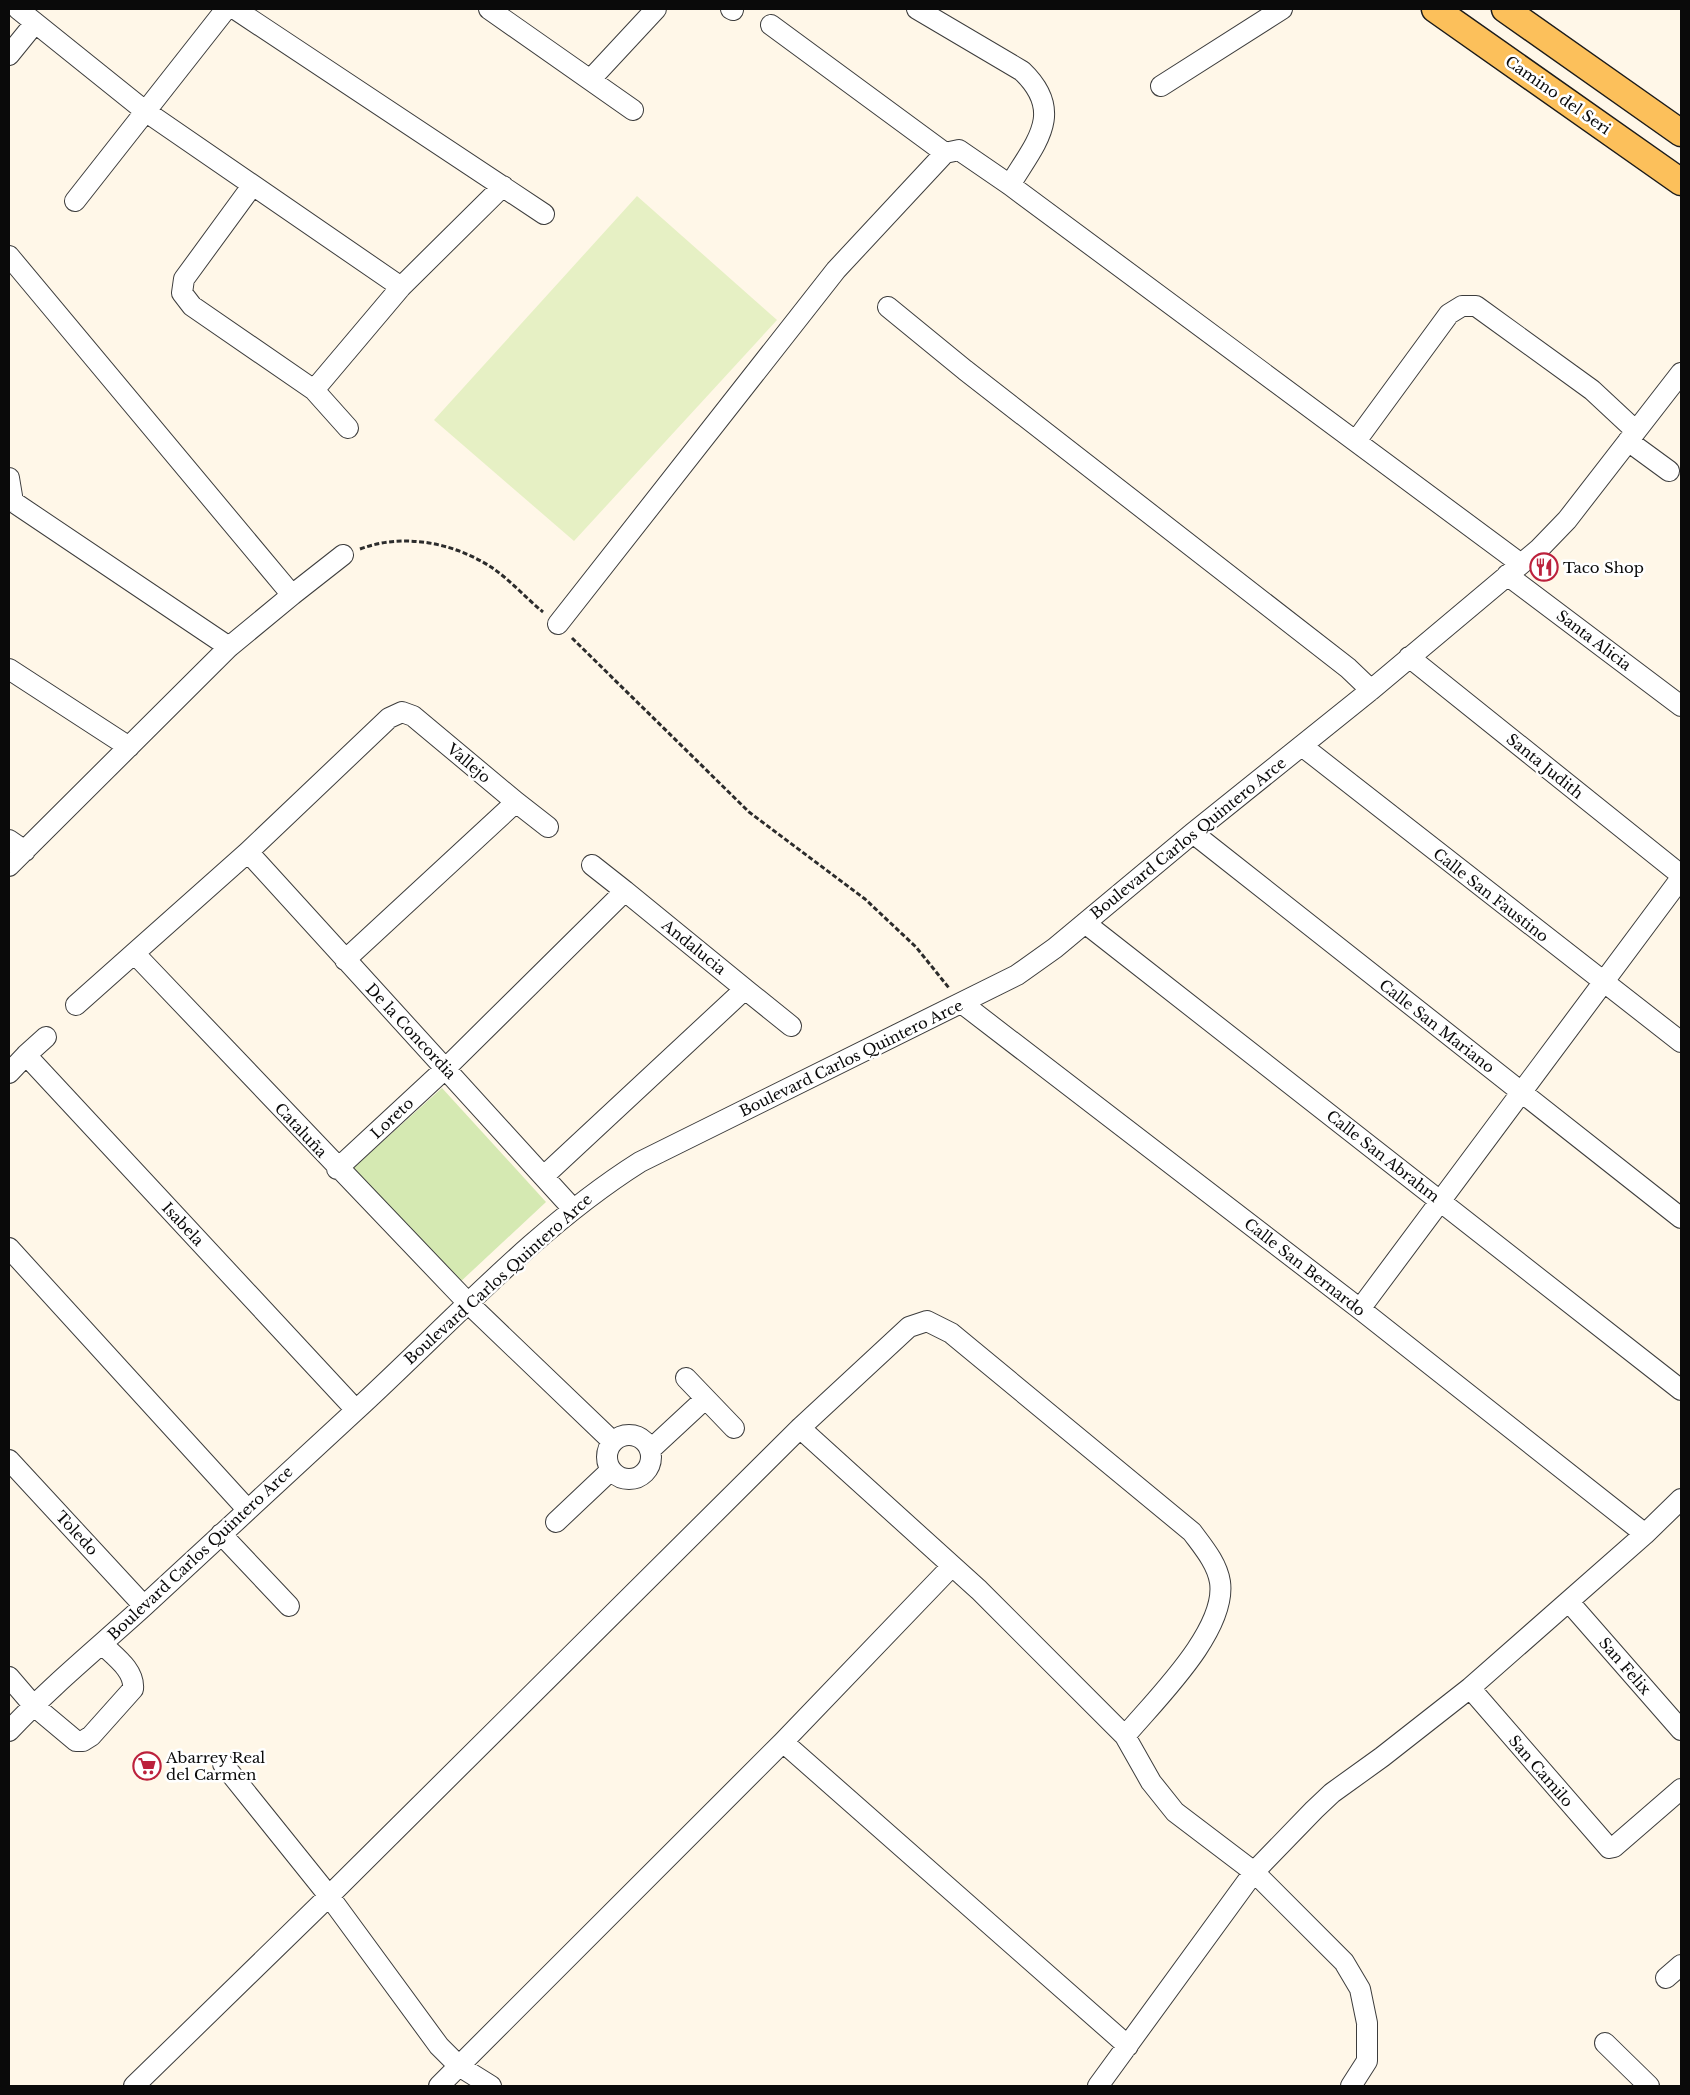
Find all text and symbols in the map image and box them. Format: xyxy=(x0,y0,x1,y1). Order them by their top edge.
street label: Camino del Seri xyxy=(1502,52,1614,138)
restaurant icon: Taco Shop xyxy=(1529,552,1559,582)
place label: Taco Shop xyxy=(1563,558,1644,577)
street label: Santa Alicia xyxy=(1553,606,1636,675)
street label: Santa Judith xyxy=(1503,729,1587,803)
street label: Vallejo xyxy=(442,739,495,787)
street label: Boulevard Carlos Quintero Arce xyxy=(1086,753,1290,923)
street label: Calle San Faustino xyxy=(1430,844,1553,946)
street label: Andalucia xyxy=(657,915,730,979)
street label: Calle San Mariano xyxy=(1376,975,1499,1077)
street label: De la Concordia xyxy=(362,979,461,1083)
street label: Boulevard Carlos Quintero Arce xyxy=(736,995,966,1121)
street label: Loreto xyxy=(367,1093,418,1143)
street label: Cataluña xyxy=(271,1099,332,1162)
street label: Calle San Abrahm xyxy=(1323,1106,1443,1206)
street label: Boulevard Carlos Quintero Arce xyxy=(400,1190,596,1368)
street label: Isabela xyxy=(158,1198,208,1250)
street label: Calle San Bernardo xyxy=(1241,1214,1369,1320)
street label: Boulevard Carlos Quintero Arce xyxy=(103,1462,297,1644)
street label: Toledo xyxy=(52,1507,102,1559)
street label: San Felix xyxy=(1595,1633,1655,1699)
street label: San Camilo xyxy=(1505,1731,1577,1811)
place label: Abarrey Real del Carmen xyxy=(165,1748,265,1784)
supermarket icon: Abarrey Real del Carmen xyxy=(132,1751,162,1781)

